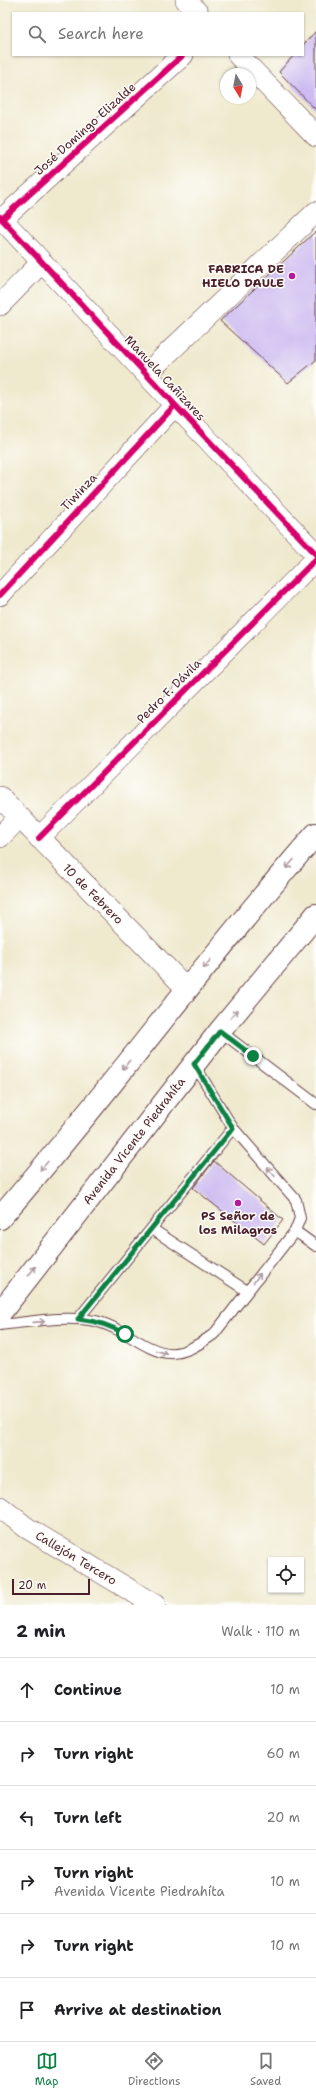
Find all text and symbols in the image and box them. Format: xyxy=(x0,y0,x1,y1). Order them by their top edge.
search box xyxy=(12,12,304,56)
icon: search xyxy=(26,23,48,45)
text: Search here xyxy=(58,24,144,44)
north arrow xyxy=(220,68,256,104)
street label: José Domingo Elizalde xyxy=(31,79,139,179)
place label: FABRICA DE HIELO DAULE xyxy=(202,261,284,291)
marker: FABRICA DE HIELO DAULE xyxy=(287,271,297,281)
street label: Manuela Cañizares xyxy=(121,332,209,424)
street label: Tiwinza xyxy=(58,469,101,514)
street label: Pedro F. Dávila xyxy=(133,655,205,727)
one-way arrow xyxy=(286,858,295,869)
street label: 10 de Febrero xyxy=(59,860,127,928)
one-way arrow xyxy=(203,958,212,969)
one-way arrow xyxy=(229,1009,238,1020)
route end xyxy=(244,1047,262,1065)
one-way arrow xyxy=(122,1060,130,1071)
street label: Avenida Vicente Piedrahíta xyxy=(79,1074,189,1208)
one-way arrow xyxy=(40,1161,49,1172)
one-way arrow xyxy=(267,1167,276,1177)
marker: PS Señor de los Milagros xyxy=(233,1198,243,1208)
place label: PS Señor de los Milagros xyxy=(199,1208,277,1238)
one-way arrow xyxy=(28,1265,36,1276)
one-way arrow xyxy=(253,1272,262,1283)
one-way arrow xyxy=(32,1318,45,1325)
route start xyxy=(116,1325,134,1343)
one-way arrow xyxy=(155,1349,168,1356)
street label: Callejón Tercero xyxy=(32,1527,120,1589)
map controls xyxy=(268,1557,304,1593)
button: locate xyxy=(268,1557,304,1593)
scale bar xyxy=(12,1577,90,1596)
text: 20 m xyxy=(18,1578,46,1593)
text: 2 min xyxy=(16,1620,66,1642)
text: Walk · 110 m xyxy=(221,1623,300,1640)
icon: ahead xyxy=(16,1679,38,1701)
text: Continue xyxy=(54,1680,122,1700)
text: 10 m xyxy=(270,1681,300,1698)
icon: right xyxy=(16,1743,38,1765)
text: Turn right xyxy=(54,1744,134,1764)
text: 60 m xyxy=(267,1745,300,1762)
icon: left xyxy=(16,1807,38,1829)
text: Turn left xyxy=(54,1808,122,1828)
text: 20 m xyxy=(267,1809,300,1826)
text: Turn right xyxy=(54,1863,134,1883)
icon: right xyxy=(16,1871,38,1893)
text: 10 m xyxy=(270,1873,300,1890)
text: Avenida Vicente Piedrahíta xyxy=(54,1883,225,1900)
icon: right xyxy=(16,1935,38,1957)
text: Turn right xyxy=(54,1936,134,1956)
text: 10 m xyxy=(270,1937,300,1954)
icon: arrive xyxy=(16,1999,38,2021)
text: Arrive at destination xyxy=(54,2000,222,2020)
tab: Map xyxy=(35,2050,58,2089)
tab: Directions xyxy=(128,2050,180,2089)
tab: Saved xyxy=(250,2050,281,2089)

